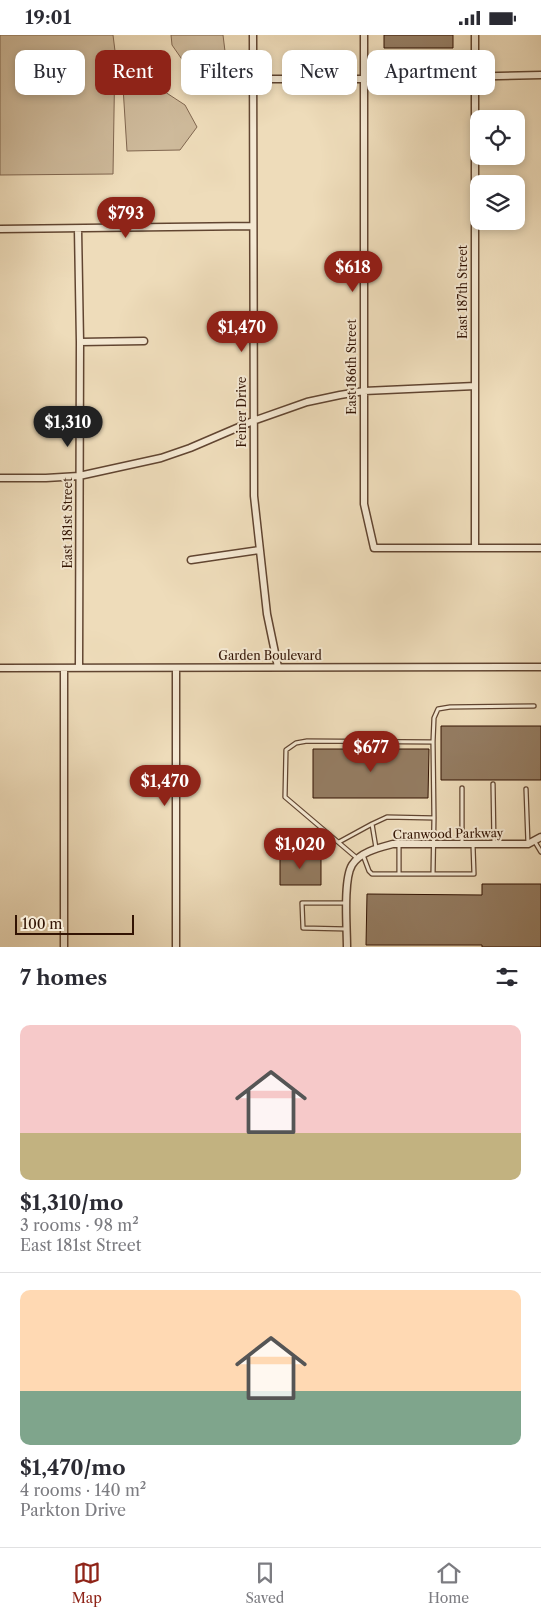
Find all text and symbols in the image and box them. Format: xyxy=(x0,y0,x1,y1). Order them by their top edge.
text: 19:01 xyxy=(25,6,71,29)
chip: Buy xyxy=(15,50,85,95)
chip: Rent xyxy=(95,50,171,95)
chip: Filters xyxy=(181,50,272,95)
chip: New xyxy=(282,50,357,95)
chip: Apartment xyxy=(367,50,495,95)
map controls xyxy=(470,110,525,230)
button: locate xyxy=(470,110,525,165)
button: layers xyxy=(470,175,525,230)
pin: $793 xyxy=(96,197,156,239)
text: $793 xyxy=(108,203,144,223)
street label: East 187th Street xyxy=(455,244,470,339)
pin: $618 xyxy=(323,251,383,293)
text: $618 xyxy=(335,257,371,277)
pin: $1,470 xyxy=(201,311,283,353)
text: $1,470 xyxy=(218,317,266,337)
street label: East 186th Street xyxy=(344,319,359,415)
street label: Feiner Drive xyxy=(234,376,249,448)
pin: $1,310 xyxy=(27,405,109,448)
text: $1,310 xyxy=(45,412,91,432)
street label: East 181st Street xyxy=(60,477,75,569)
street label: Garden Boulevard xyxy=(218,648,322,663)
pin: $677 xyxy=(341,731,401,773)
text: $677 xyxy=(354,737,389,757)
pin: $1,470 xyxy=(124,765,206,807)
text: $1,470 xyxy=(141,771,189,791)
street label: Cranwood Parkway xyxy=(393,825,504,842)
pin: $1,020 xyxy=(259,827,341,870)
text: $1,020 xyxy=(275,834,325,854)
scale bar xyxy=(15,912,134,935)
text: 100 m xyxy=(22,915,62,933)
icon: filters xyxy=(493,963,521,991)
text: 7 homes xyxy=(20,965,107,990)
icon: home xyxy=(226,1057,316,1147)
text: $1,310/mo xyxy=(20,1190,123,1215)
text: 3 rooms · 98 m² xyxy=(20,1215,139,1235)
text: East 181st Street xyxy=(20,1235,141,1255)
icon: home xyxy=(226,1323,316,1413)
text: $1,470/mo xyxy=(20,1455,126,1480)
text: 4 rooms · 140 m² xyxy=(20,1480,146,1500)
text: Parkton Drive xyxy=(20,1500,126,1520)
tab: Map xyxy=(72,1559,102,1607)
tab: Saved xyxy=(246,1559,284,1607)
tab: Home xyxy=(428,1559,469,1607)

